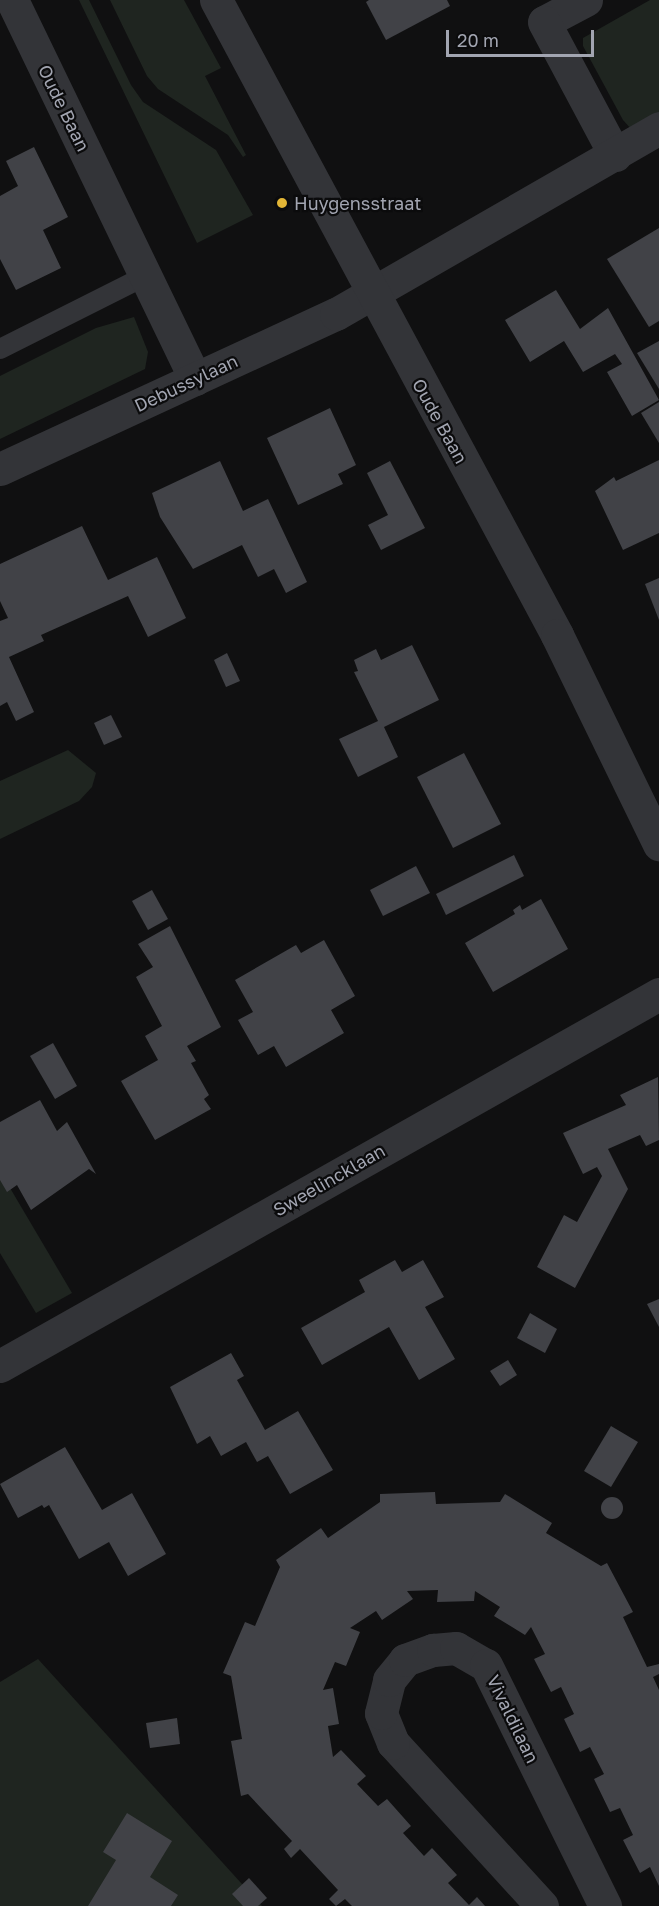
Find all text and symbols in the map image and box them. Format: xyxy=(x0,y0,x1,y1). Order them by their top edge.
scale bar xyxy=(449,18,598,56)
text: 20 m xyxy=(457,29,499,51)
street label: Oude Baan xyxy=(34,61,94,155)
place label: Huygensstraat xyxy=(294,192,421,214)
marker: Huygensstraat xyxy=(275,196,289,210)
street label: Debussylaan xyxy=(131,350,241,416)
street label: Oude Baan xyxy=(408,375,472,467)
street label: Sweelincklaan xyxy=(269,1139,389,1221)
street label: Vivaldilaan xyxy=(482,1671,544,1767)

